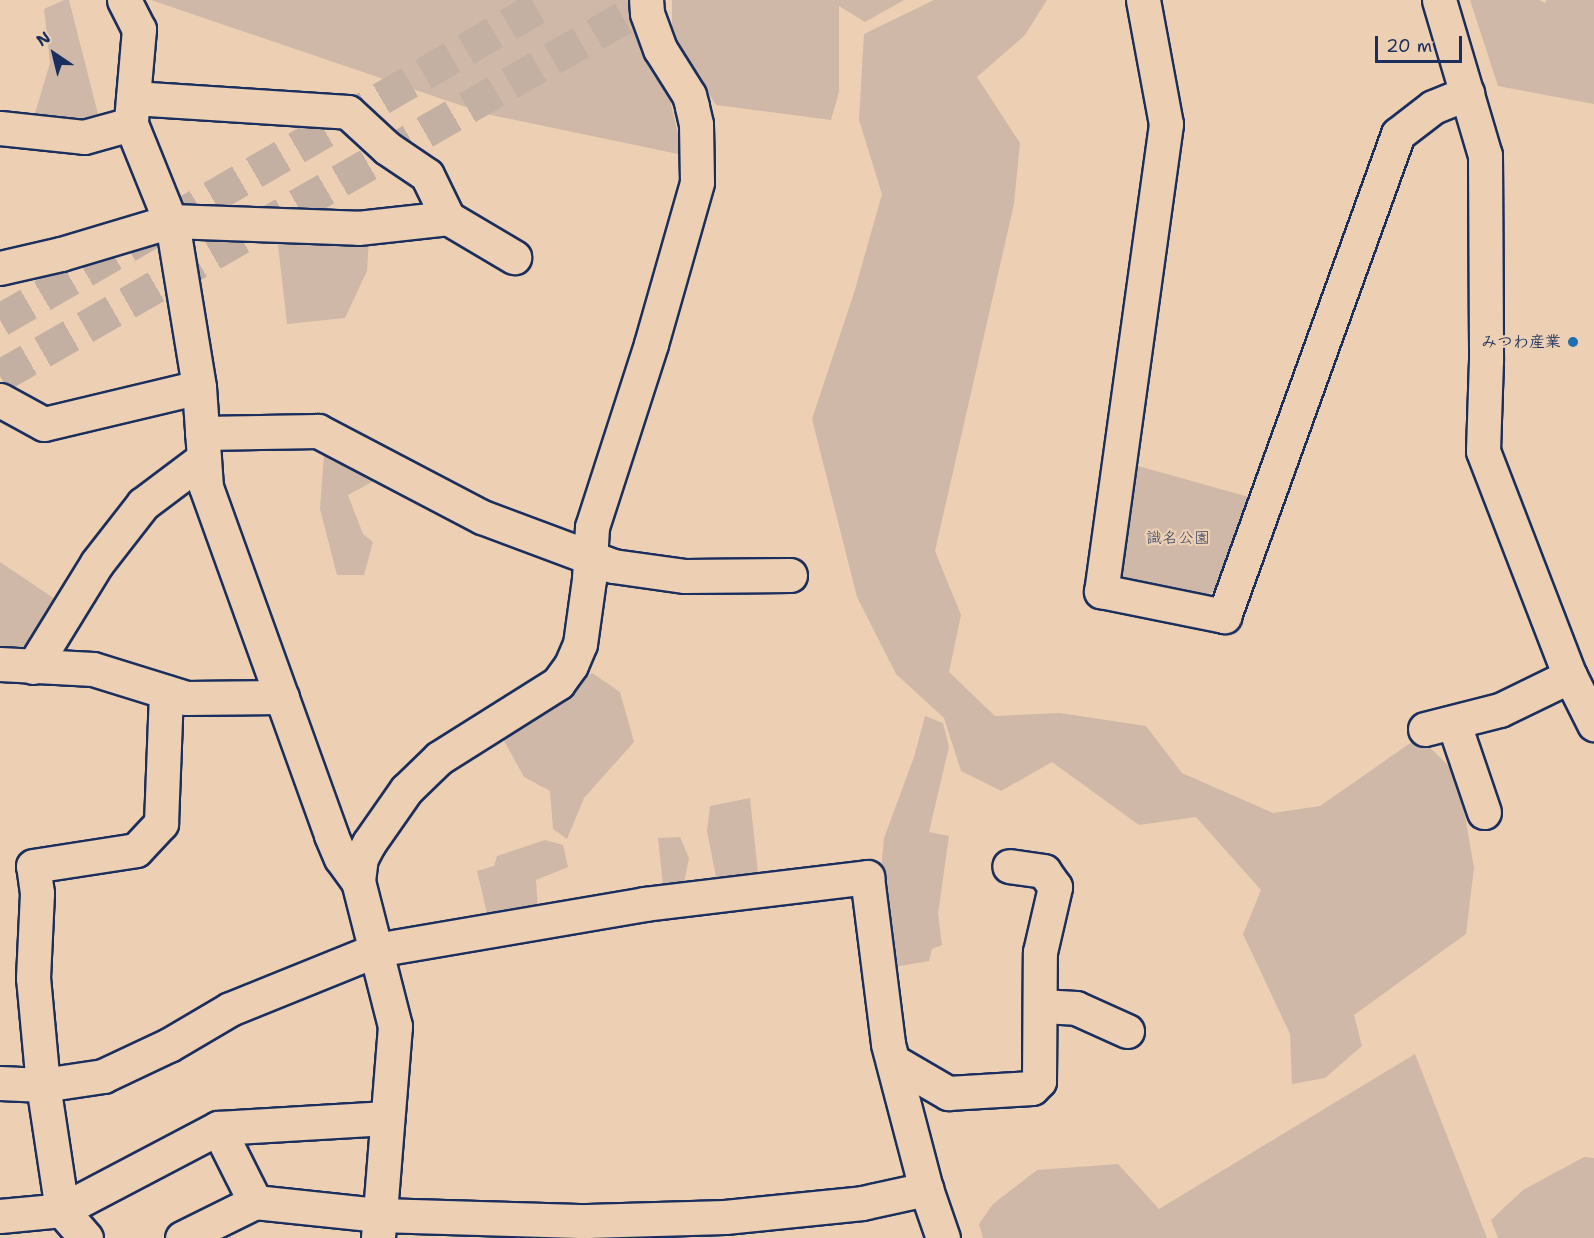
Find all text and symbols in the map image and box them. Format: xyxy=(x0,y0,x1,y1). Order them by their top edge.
north arrow xyxy=(24,24,84,84)
scale bar xyxy=(1378,24,1465,62)
text: N xyxy=(32,27,55,51)
text: 20 m xyxy=(1386,34,1432,58)
place label: みつわ産業 xyxy=(1481,332,1561,352)
marker: みつわ産業 xyxy=(1566,335,1580,349)
park label: 識名公園 xyxy=(1146,528,1210,548)

